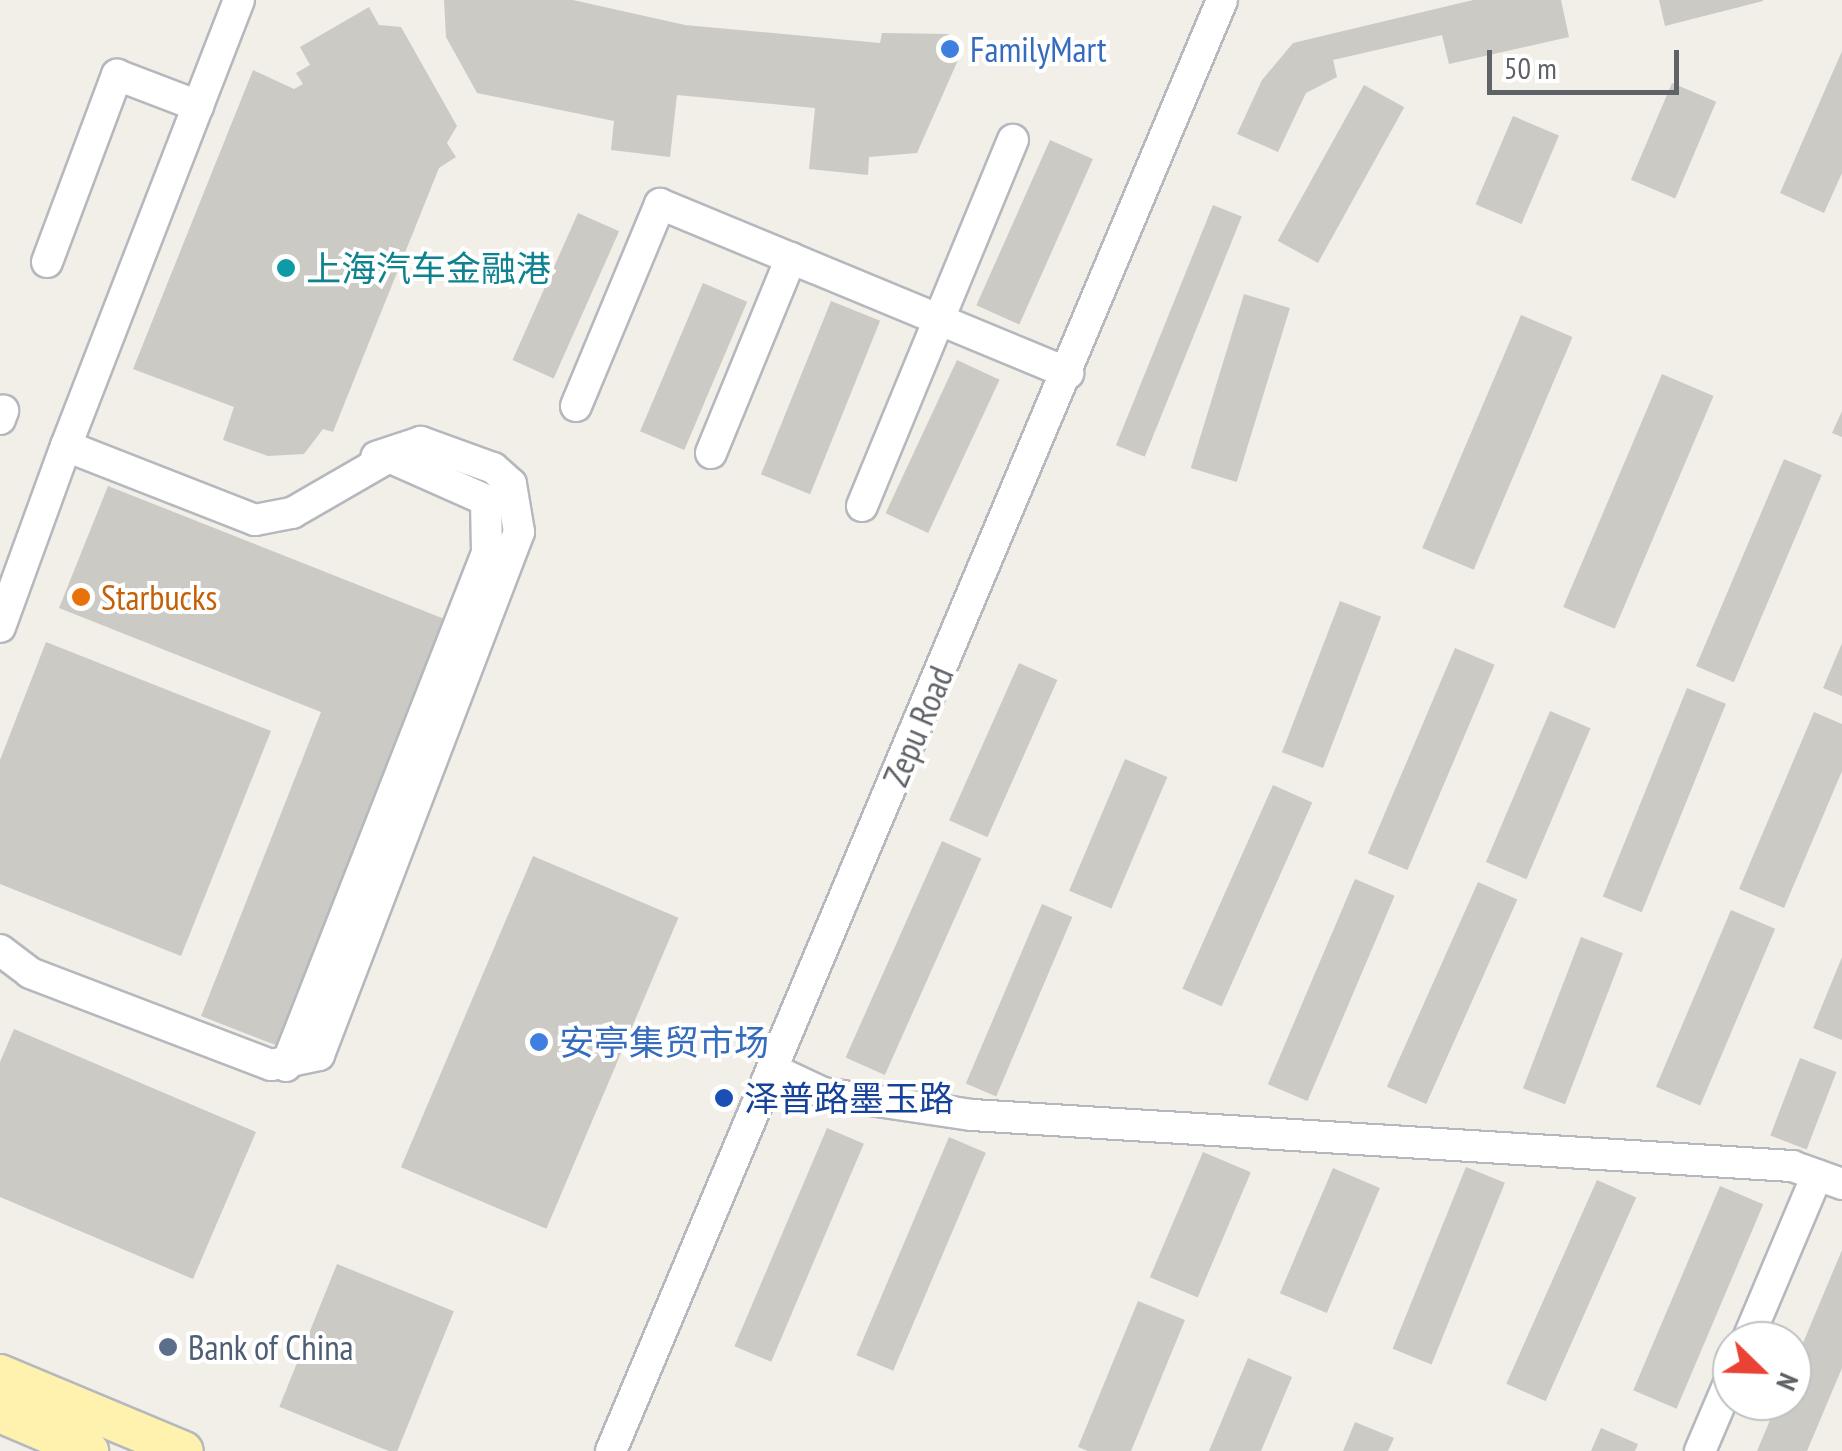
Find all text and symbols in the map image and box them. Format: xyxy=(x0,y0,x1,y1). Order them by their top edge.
place label: FamilyMart xyxy=(970,28,1106,70)
scale bar xyxy=(1492,30,1684,92)
marker: FamilyMart xyxy=(939,38,961,60)
text: 50 m xyxy=(1504,48,1557,87)
place label: 上海汽车金融港 xyxy=(306,247,551,289)
marker: 上海汽车金融港 xyxy=(275,257,297,279)
place label: Starbucks xyxy=(101,576,217,618)
marker: Starbucks xyxy=(70,586,92,608)
street label: Zepu Road xyxy=(874,660,962,792)
place label: 安亭集贸市场 xyxy=(559,1021,769,1063)
marker: 安亭集贸市场 xyxy=(528,1031,550,1053)
place label: 泽普路墨玉路 xyxy=(744,1077,954,1119)
marker: 泽普路墨玉路 xyxy=(713,1087,735,1109)
north arrow xyxy=(1712,1321,1812,1421)
place label: Bank of China xyxy=(188,1326,354,1368)
marker: Bank of China xyxy=(157,1336,179,1358)
text: N xyxy=(1768,1368,1808,1396)

